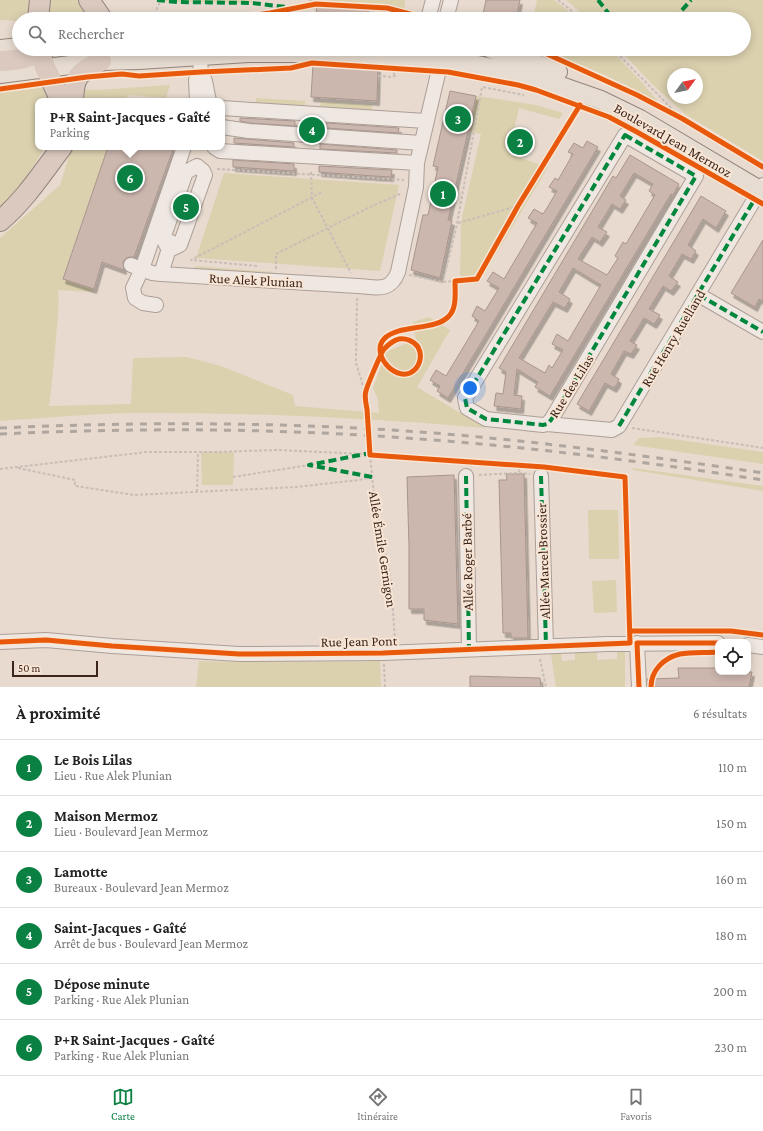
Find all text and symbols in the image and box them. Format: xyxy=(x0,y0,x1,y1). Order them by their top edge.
search box xyxy=(12,12,751,56)
icon: search xyxy=(26,23,48,45)
text: Rechercher xyxy=(58,26,125,42)
north arrow xyxy=(667,68,703,104)
popup xyxy=(35,98,225,150)
street label: Boulevard Jean Mermoz xyxy=(611,100,735,180)
pin: 3 xyxy=(445,104,471,134)
text: P+R Saint-Jacques - Gaîté xyxy=(50,109,210,125)
pin: 4 xyxy=(299,115,325,145)
text: Parking xyxy=(50,125,89,140)
pin: 2 xyxy=(507,127,533,157)
pin: 6 xyxy=(117,163,143,193)
pin: 1 xyxy=(430,179,456,209)
pin: 5 xyxy=(173,192,199,222)
street label: Rue Alek Plunian xyxy=(209,270,304,290)
street label: Rue Henry Ruelland xyxy=(638,286,709,390)
street label: Rue des Lilas xyxy=(545,351,597,421)
your location xyxy=(460,378,480,398)
street label: Allée Émile Gernigon xyxy=(366,490,400,609)
street label: Allée Marcel Brossier xyxy=(533,503,553,619)
street label: Allée Roger Barbé xyxy=(458,513,476,611)
street label: Rue Jean Pont xyxy=(321,632,398,650)
map controls xyxy=(715,639,751,675)
button: locate xyxy=(715,639,751,675)
scale bar xyxy=(12,659,98,678)
text: 50 m xyxy=(18,662,40,674)
text: À proximité xyxy=(16,704,100,723)
text: 6 résultats xyxy=(693,706,747,721)
text: Le Bois Lilas xyxy=(54,752,132,768)
text: 1 xyxy=(27,760,31,775)
text: 110 m xyxy=(718,760,747,775)
text: Lieu · Rue Alek Plunian xyxy=(54,768,172,783)
text: Maison Mermoz xyxy=(54,808,158,824)
text: 2 xyxy=(26,816,32,831)
text: 150 m xyxy=(716,816,747,831)
text: Lieu · Boulevard Jean Mermoz xyxy=(54,824,208,839)
text: Lamotte xyxy=(54,864,108,880)
text: 3 xyxy=(26,872,32,887)
text: 160 m xyxy=(716,872,747,887)
text: Bureaux · Boulevard Jean Mermoz xyxy=(54,880,229,895)
text: Saint-Jacques - Gaîté xyxy=(54,920,186,936)
text: 4 xyxy=(25,928,33,943)
text: 180 m xyxy=(715,928,747,943)
text: Arrêt de bus · Boulevard Jean Mermoz xyxy=(54,936,248,951)
text: Dépose minute xyxy=(54,976,150,992)
text: 5 xyxy=(26,984,32,999)
text: 200 m xyxy=(713,984,747,999)
text: Parking · Rue Alek Plunian xyxy=(54,992,189,1007)
text: P+R Saint-Jacques - Gaîté xyxy=(54,1032,215,1048)
text: 6 xyxy=(25,1040,33,1055)
text: 230 m xyxy=(714,1040,747,1055)
text: Parking · Rue Alek Plunian xyxy=(54,1048,189,1063)
tab: Carte xyxy=(111,1086,135,1122)
tab: Itinéraire xyxy=(357,1086,398,1122)
tab: Favoris xyxy=(620,1086,652,1122)

